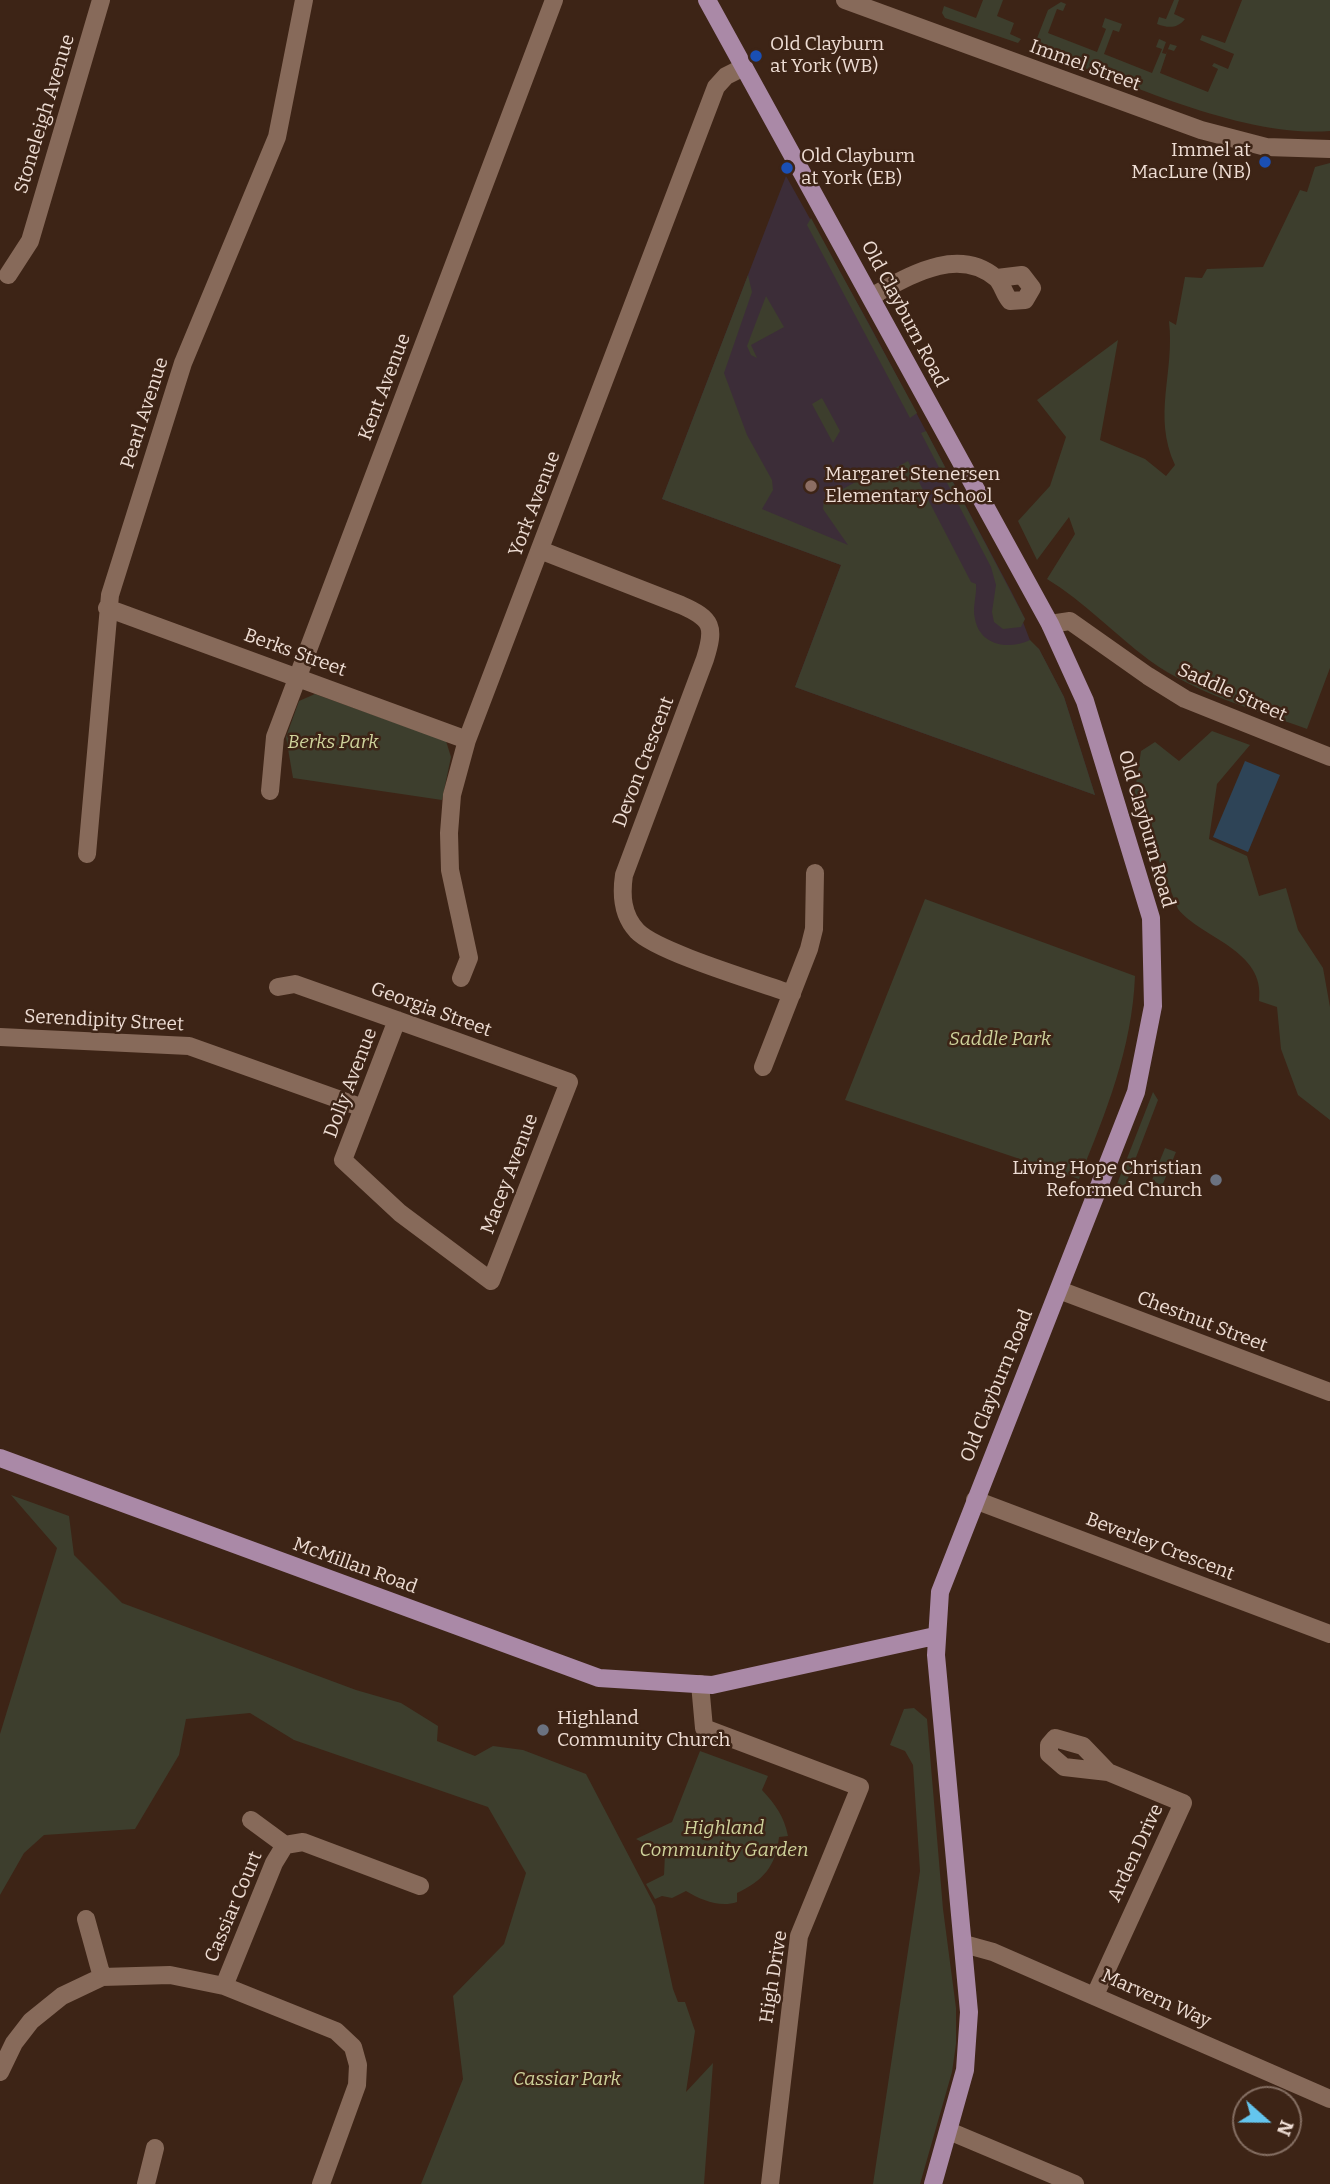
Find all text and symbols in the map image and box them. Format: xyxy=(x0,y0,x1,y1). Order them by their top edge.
street label: Stoneleigh Avenue xyxy=(10,32,80,196)
place label: Old Clayburn at York (WB) xyxy=(770,34,884,78)
street label: Immel Street xyxy=(1026,35,1144,97)
marker: Old Clayburn at York (WB) xyxy=(748,48,764,64)
place label: Immel at MacLure (NB) xyxy=(1131,140,1251,184)
place label: Old Clayburn at York (EB) xyxy=(801,146,915,190)
marker: Immel at MacLure (NB) xyxy=(1257,154,1273,170)
marker: Old Clayburn at York (EB) xyxy=(779,160,795,176)
street label: Old Clayburn Road xyxy=(856,237,952,391)
street label: Kent Avenue xyxy=(354,330,416,444)
street label: Pearl Avenue xyxy=(116,354,174,472)
street label: York Avenue xyxy=(504,448,566,560)
place label: Margaret Stenersen Elementary School xyxy=(825,464,1000,508)
marker: Margaret Stenersen Elementary School xyxy=(803,478,819,494)
street label: Berks Street xyxy=(241,624,349,682)
street label: Saddle Street xyxy=(1174,659,1290,727)
street label: Devon Crescent xyxy=(609,694,679,830)
park label: Berks Park xyxy=(287,732,379,754)
street label: Old Clayburn Road xyxy=(1113,748,1179,910)
street label: Georgia Street xyxy=(367,978,495,1042)
street label: Serendipity Street xyxy=(24,1005,184,1037)
street label: Dolly Avenue xyxy=(320,1025,382,1141)
park label: Saddle Park xyxy=(949,1029,1051,1051)
street label: Macey Avenue xyxy=(477,1111,543,1237)
place label: Living Hope Christian Reformed Church xyxy=(1012,1158,1202,1202)
marker: Living Hope Christian Reformed Church xyxy=(1208,1172,1224,1188)
street label: Chestnut Street xyxy=(1133,1287,1271,1357)
street label: Old Clayburn Road xyxy=(956,1306,1038,1466)
street label: Beverley Crescent xyxy=(1082,1508,1238,1586)
street label: McMillan Road xyxy=(290,1533,420,1599)
place label: Highland Community Church xyxy=(557,1708,730,1752)
marker: Highland Community Church xyxy=(535,1722,551,1738)
street label: Arden Drive xyxy=(1103,1800,1169,1906)
park label: Highland Community Garden xyxy=(640,1818,808,1862)
street label: Cassiar Court xyxy=(200,1848,268,1966)
street label: High Drive xyxy=(755,1929,793,2025)
street label: Marvern Way xyxy=(1098,1965,1214,2033)
park label: Cassiar Park xyxy=(513,2069,621,2091)
north arrow xyxy=(1232,2086,1302,2156)
text: N xyxy=(1272,2117,1299,2139)

